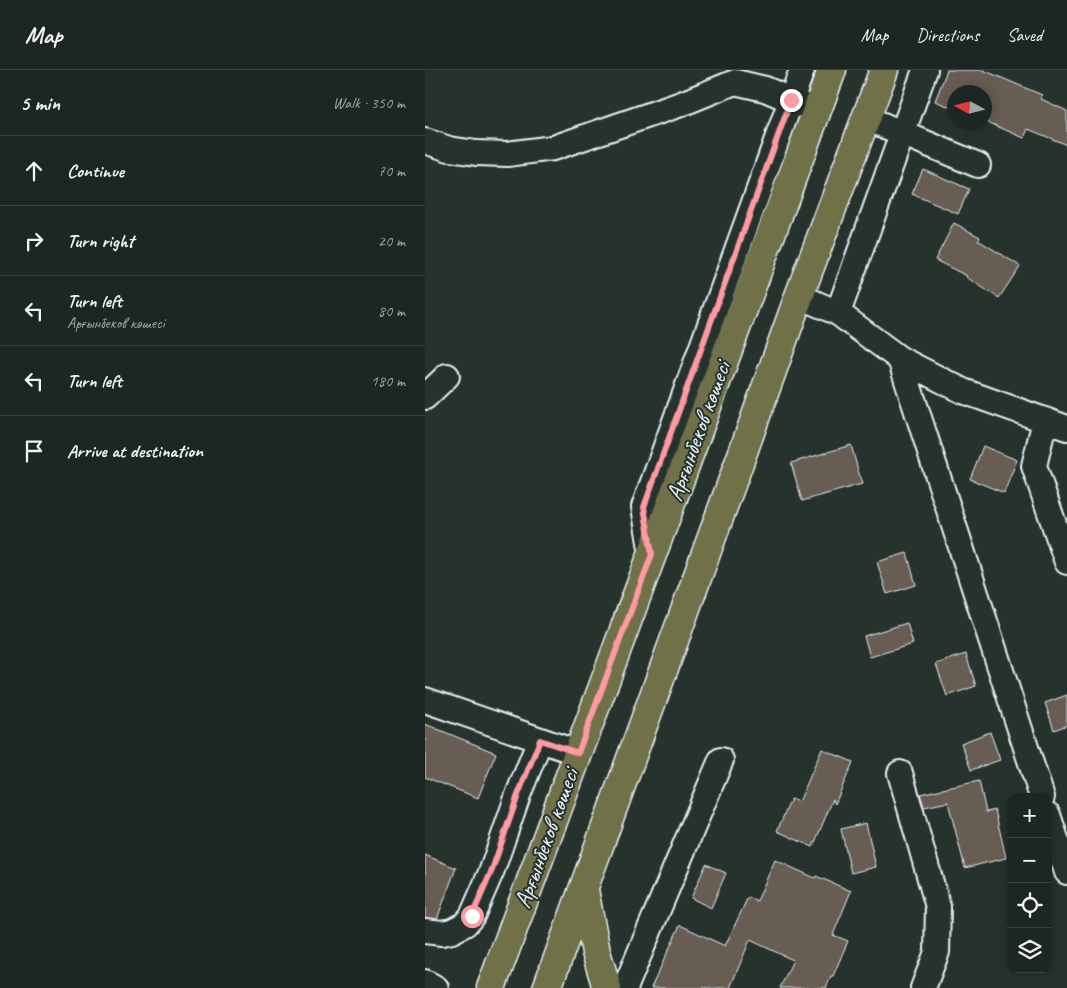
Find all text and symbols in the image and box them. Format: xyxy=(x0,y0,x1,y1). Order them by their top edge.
text: Map xyxy=(25,20,62,50)
text: Map xyxy=(861,24,888,46)
text: Directions xyxy=(916,24,979,46)
text: Saved xyxy=(1007,24,1042,46)
north arrow xyxy=(947,85,992,130)
route end xyxy=(780,89,803,112)
text: 5 min xyxy=(20,90,60,116)
text: Walk · 350 m xyxy=(333,93,405,113)
icon: ahead xyxy=(20,157,48,185)
text: Continue xyxy=(67,159,124,183)
text: 70 m xyxy=(378,161,405,181)
icon: right xyxy=(20,227,48,255)
text: Turn right xyxy=(67,229,134,253)
text: 20 m xyxy=(378,231,405,251)
text: Turn left xyxy=(67,289,122,313)
icon: left xyxy=(20,297,48,325)
text: 80 m xyxy=(378,301,405,321)
text: Арғынбеков көшесі xyxy=(67,313,165,333)
street label: Арғынбеков көшесі xyxy=(659,355,738,505)
icon: left xyxy=(20,367,48,395)
text: Turn left xyxy=(67,369,122,393)
text: 180 m xyxy=(371,371,405,391)
icon: arrive xyxy=(20,437,48,465)
text: Arrive at destination xyxy=(67,439,203,463)
street label: Арғынбеков көшесі xyxy=(507,762,586,912)
map controls xyxy=(1007,793,1052,973)
button: + xyxy=(1007,793,1052,838)
button: − xyxy=(1007,838,1052,883)
button: locate xyxy=(1007,883,1052,928)
route start xyxy=(461,905,484,928)
button: layers xyxy=(1007,928,1052,973)

